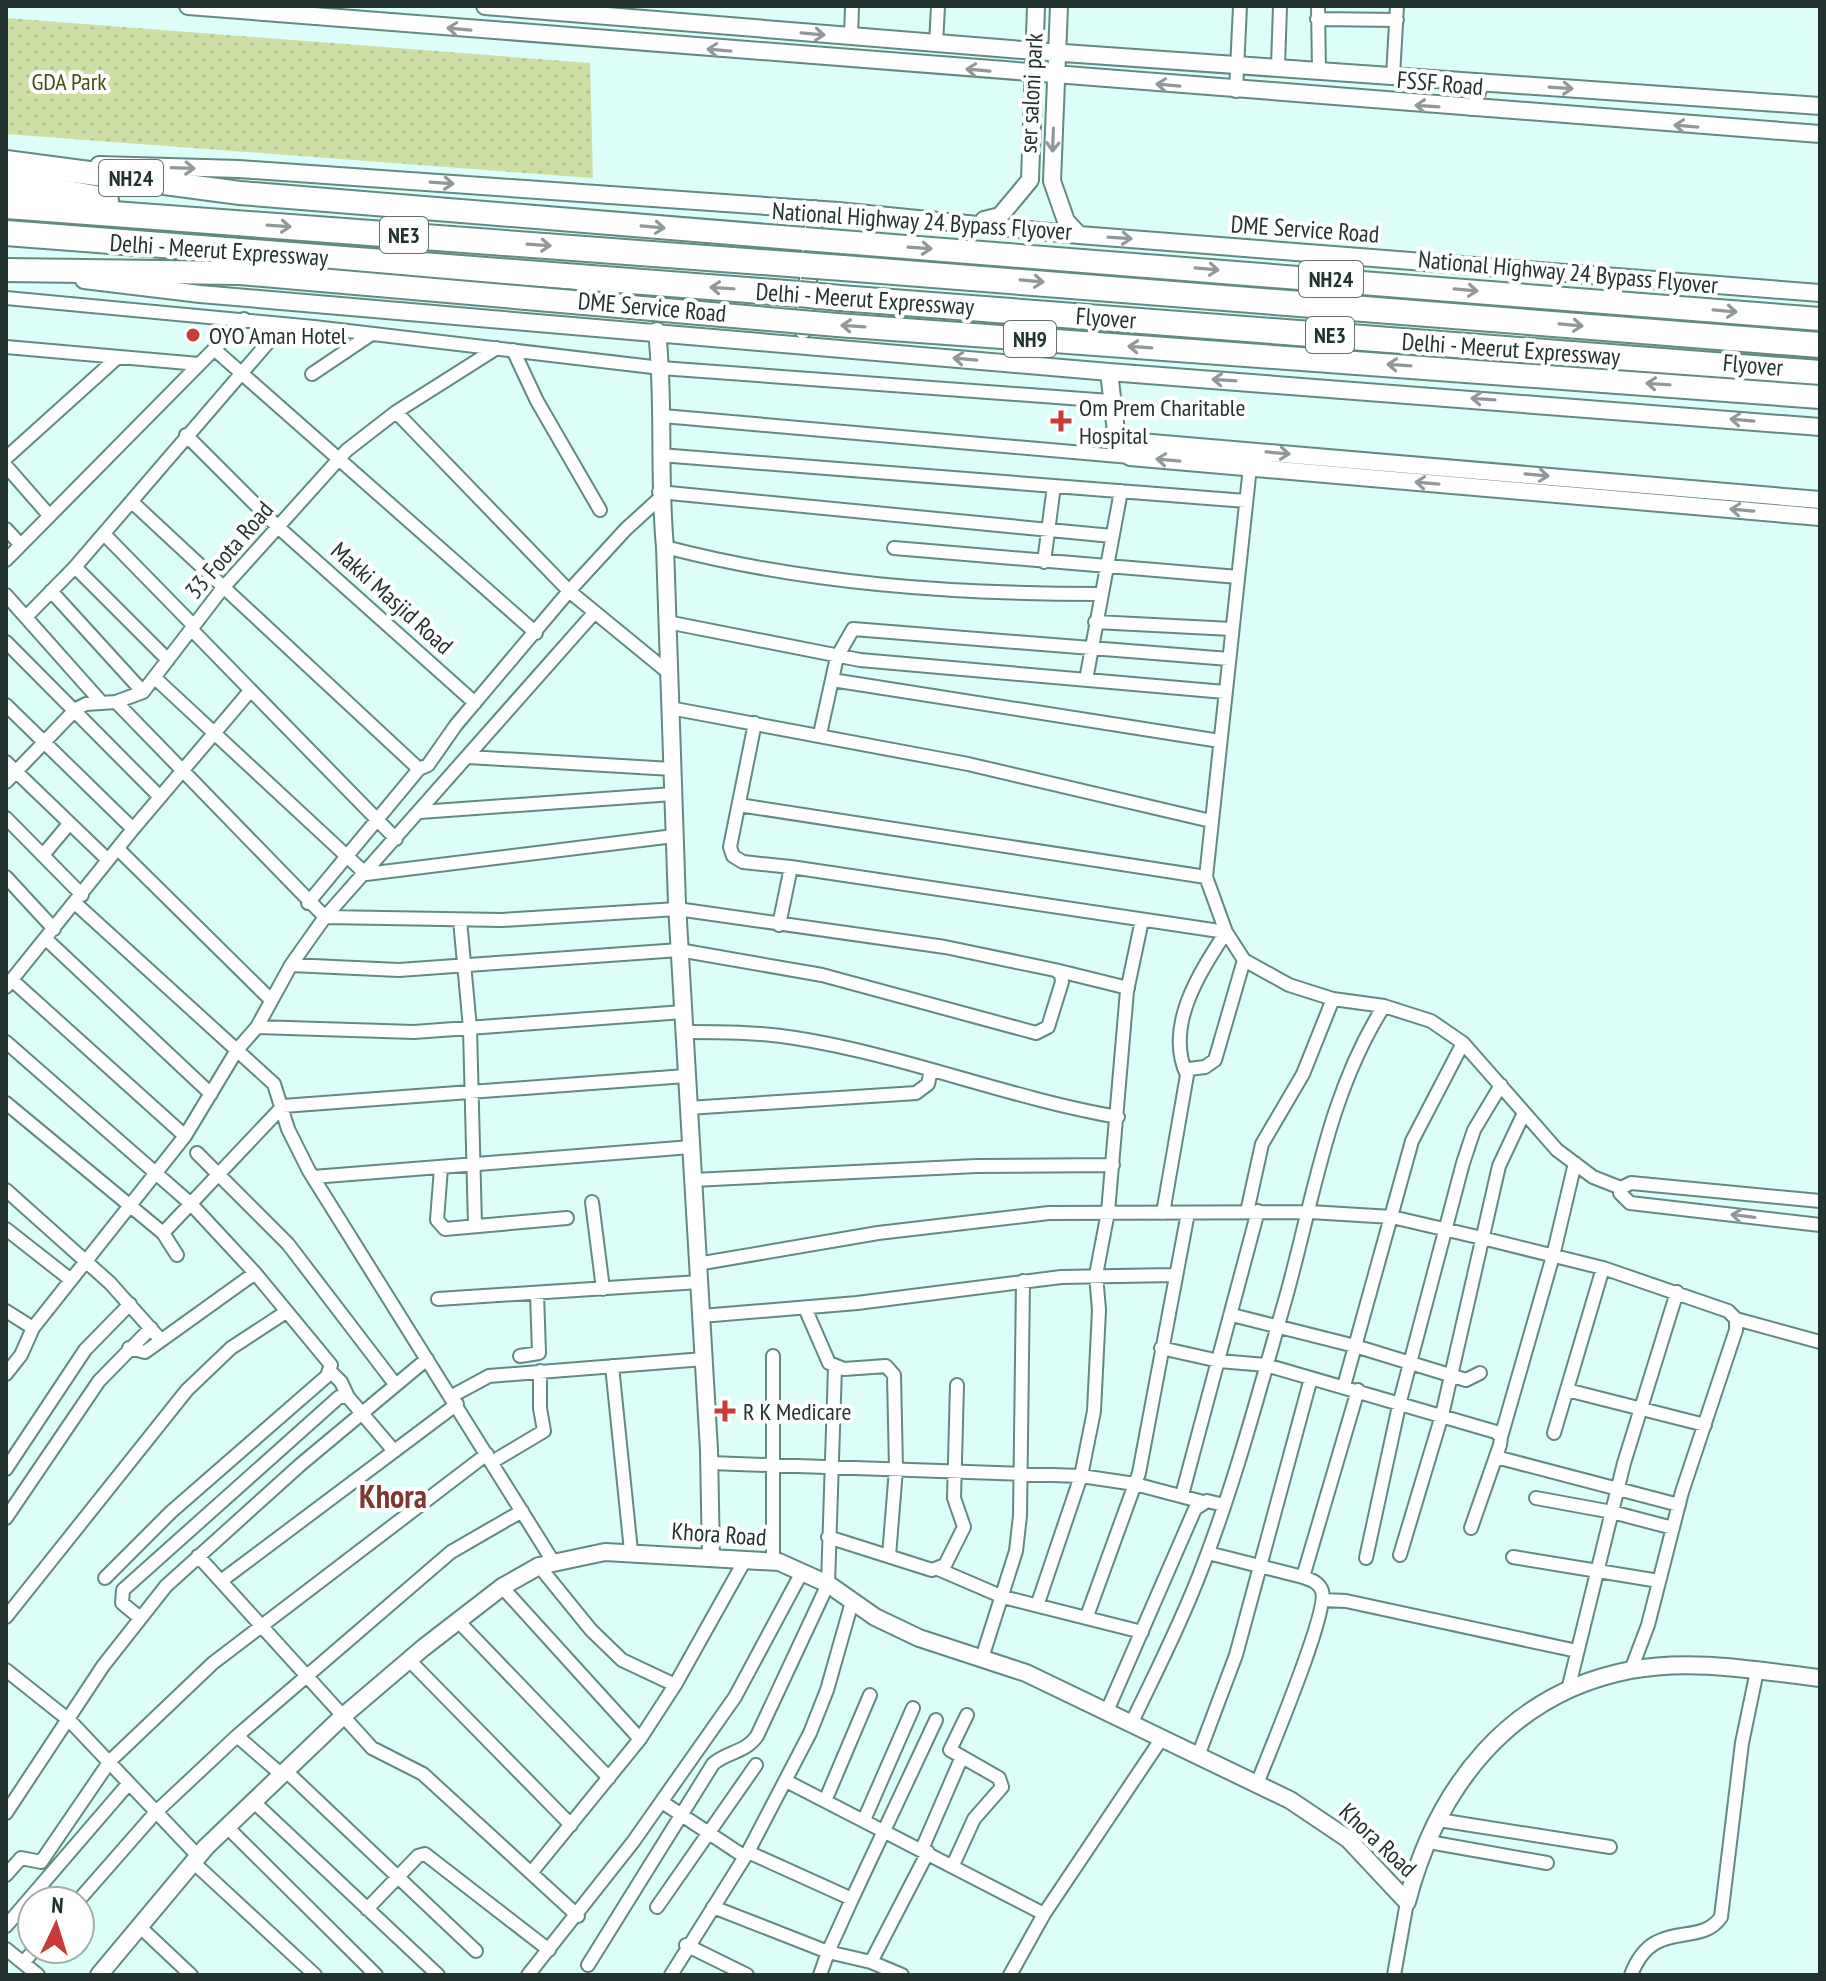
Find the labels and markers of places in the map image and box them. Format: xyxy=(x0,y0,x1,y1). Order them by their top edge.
place label: OYO Aman Hotel xyxy=(209,320,347,351)
marker: OYO Aman Hotel xyxy=(184,326,202,344)
place label: Om Prem Charitable Hospital xyxy=(1079,392,1245,451)
marker: Om Prem Charitable Hospital xyxy=(1050,410,1072,432)
place label: R K Medicare xyxy=(743,1396,851,1427)
marker: R K Medicare xyxy=(714,1400,736,1422)

